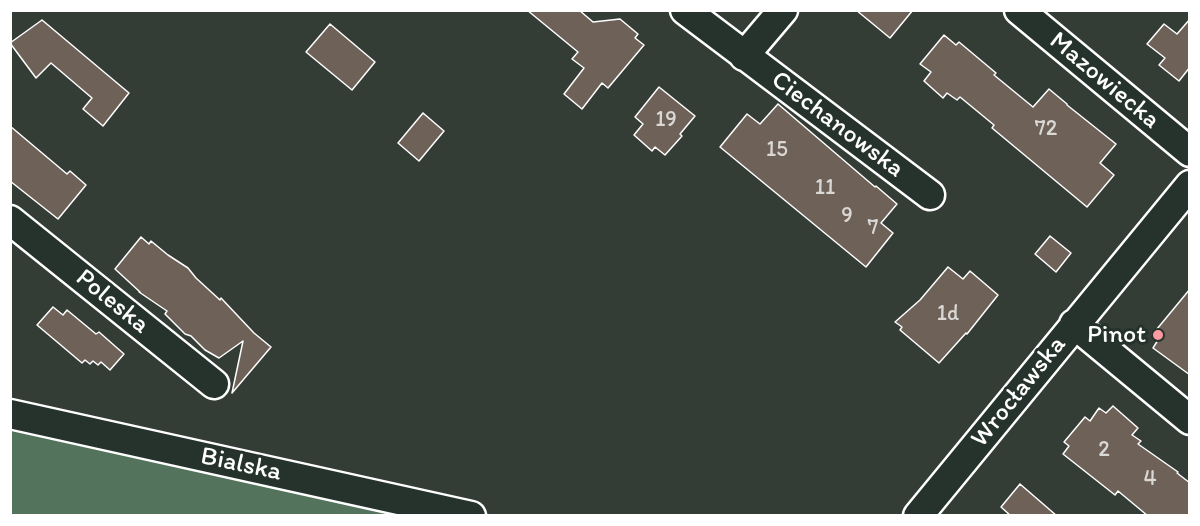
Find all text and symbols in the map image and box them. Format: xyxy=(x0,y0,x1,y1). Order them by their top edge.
street label: Mazowiecka xyxy=(1042,26,1166,136)
street label: Ciechanowska xyxy=(764,65,910,185)
house number: 19 xyxy=(655,107,677,133)
house number: 72 xyxy=(1035,116,1057,142)
house number: 15 xyxy=(766,137,788,163)
house number: 11 xyxy=(815,175,835,201)
house number: 9 xyxy=(841,203,853,229)
house number: 7 xyxy=(868,215,878,241)
street label: Poleska xyxy=(69,263,155,341)
house number: 1d xyxy=(937,301,959,327)
place label: Pinot xyxy=(1087,319,1146,351)
marker: Pinot xyxy=(1151,328,1165,342)
street label: Wrocławska xyxy=(965,330,1073,454)
house number: 2 xyxy=(1098,437,1110,463)
street label: Bialska xyxy=(198,441,284,489)
house number: 4 xyxy=(1143,466,1157,492)

